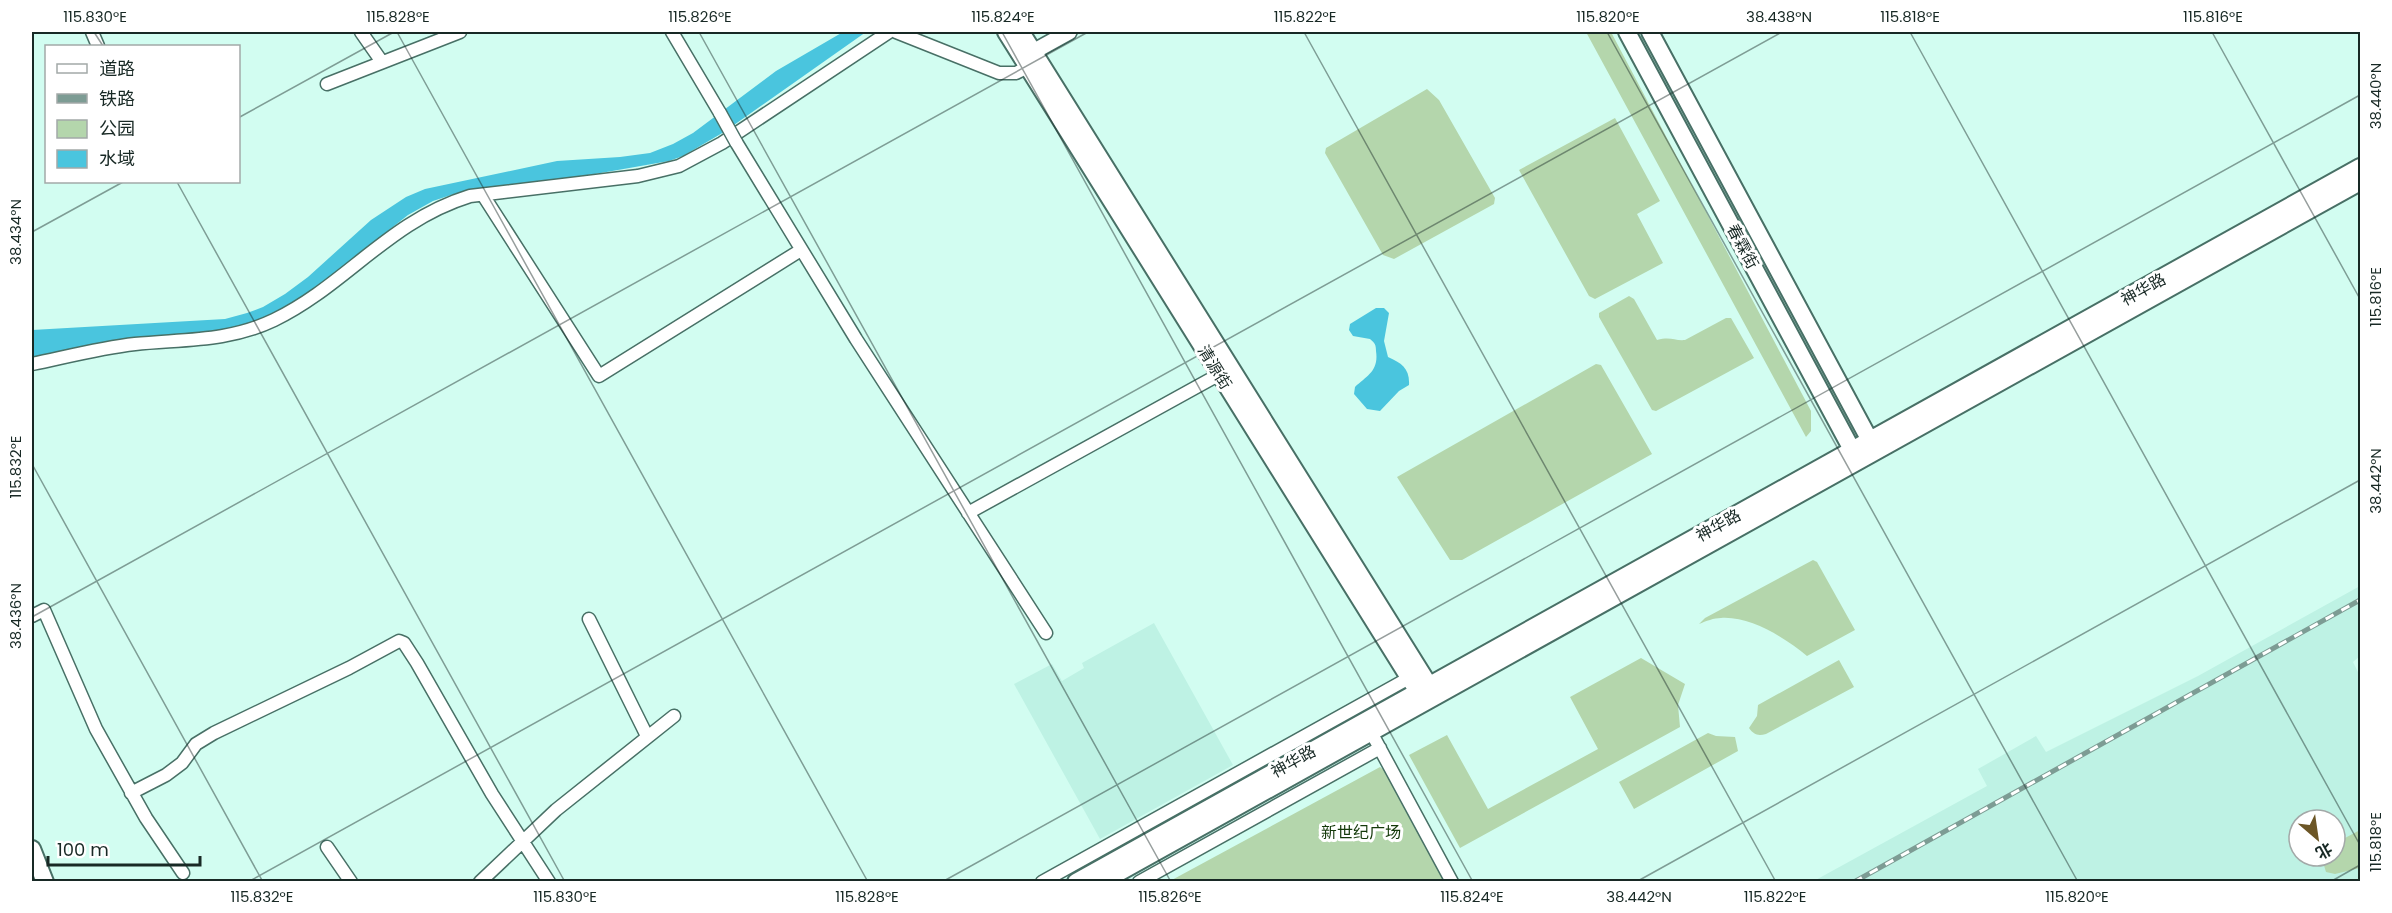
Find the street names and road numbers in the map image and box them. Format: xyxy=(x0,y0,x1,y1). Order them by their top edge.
street label: 春霖街 xyxy=(1721,220,1764,273)
street label: 神华路 xyxy=(2117,268,2170,311)
street label: 清源街 xyxy=(1192,341,1237,394)
street label: 神华路 xyxy=(1692,504,1745,547)
street label: 神华路 xyxy=(1267,740,1320,783)

